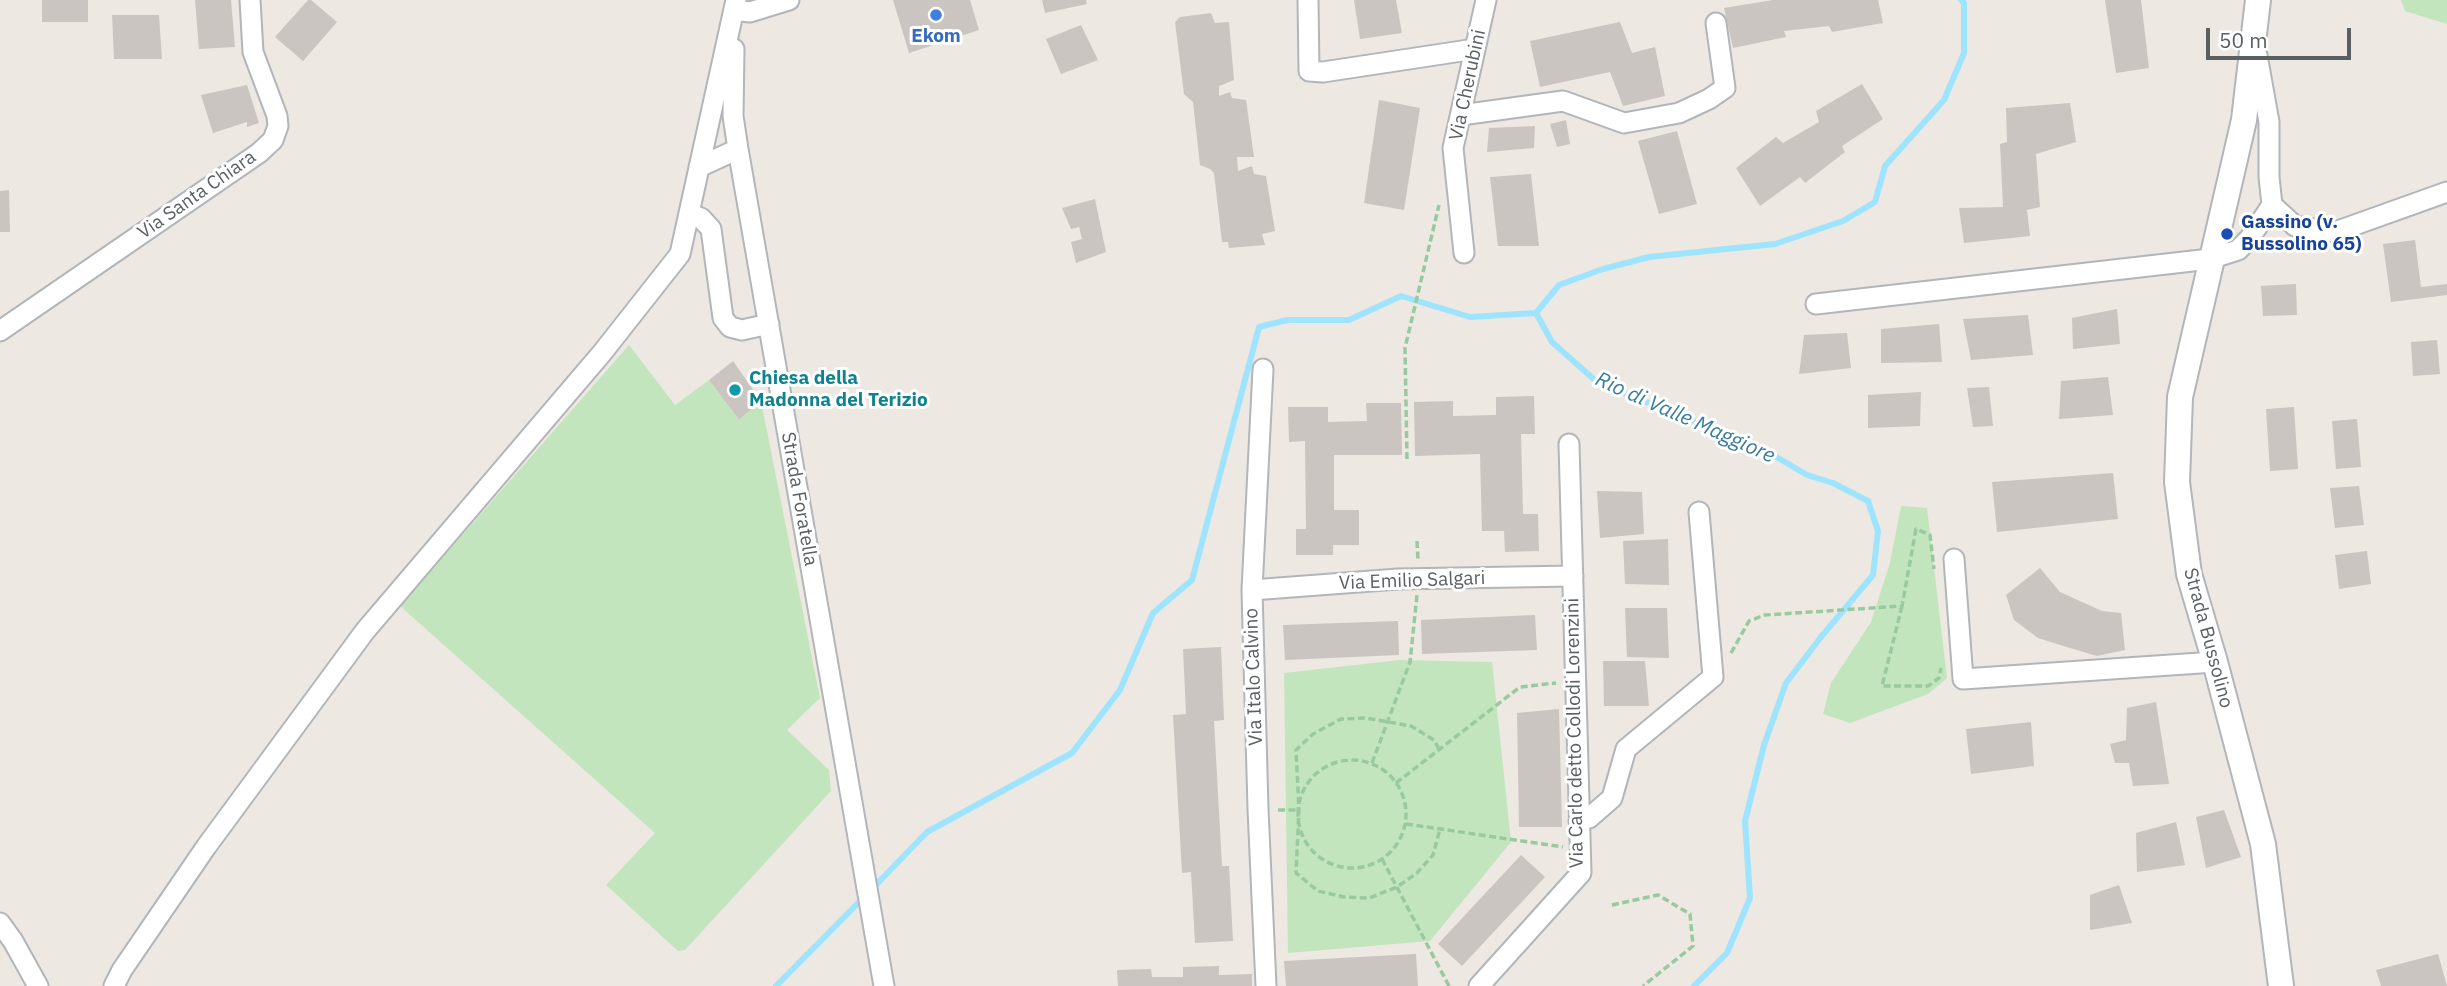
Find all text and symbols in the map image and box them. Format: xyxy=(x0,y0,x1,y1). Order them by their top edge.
marker: Ekom xyxy=(928,7,944,23)
scale bar xyxy=(2209,14,2354,58)
place label: Ekom xyxy=(911,26,961,48)
text: 50 m xyxy=(2219,26,2268,54)
street label: Via Cherubini xyxy=(1445,27,1491,143)
street label: Via Santa Chiara xyxy=(134,146,260,244)
place label: Gassino (v. Bussolino 65) xyxy=(2241,212,2362,256)
marker: Gassino (v. Bussolino 65) xyxy=(2219,226,2235,242)
water label: Rio di Valle Maggiore xyxy=(1591,367,1779,469)
place label: Chiesa della Madonna del Terizio xyxy=(749,368,928,412)
marker: Chiesa della Madonna del Terizio xyxy=(727,382,743,398)
street label: Strada Foratella xyxy=(776,430,822,568)
street label: Strada Bussolino xyxy=(2178,566,2238,710)
street label: Via Emilio Salgari xyxy=(1338,567,1486,595)
street label: Via Carlo detto Collodi Lorenzini xyxy=(1561,598,1589,868)
street label: Via Italo Calvino xyxy=(1240,608,1268,746)

